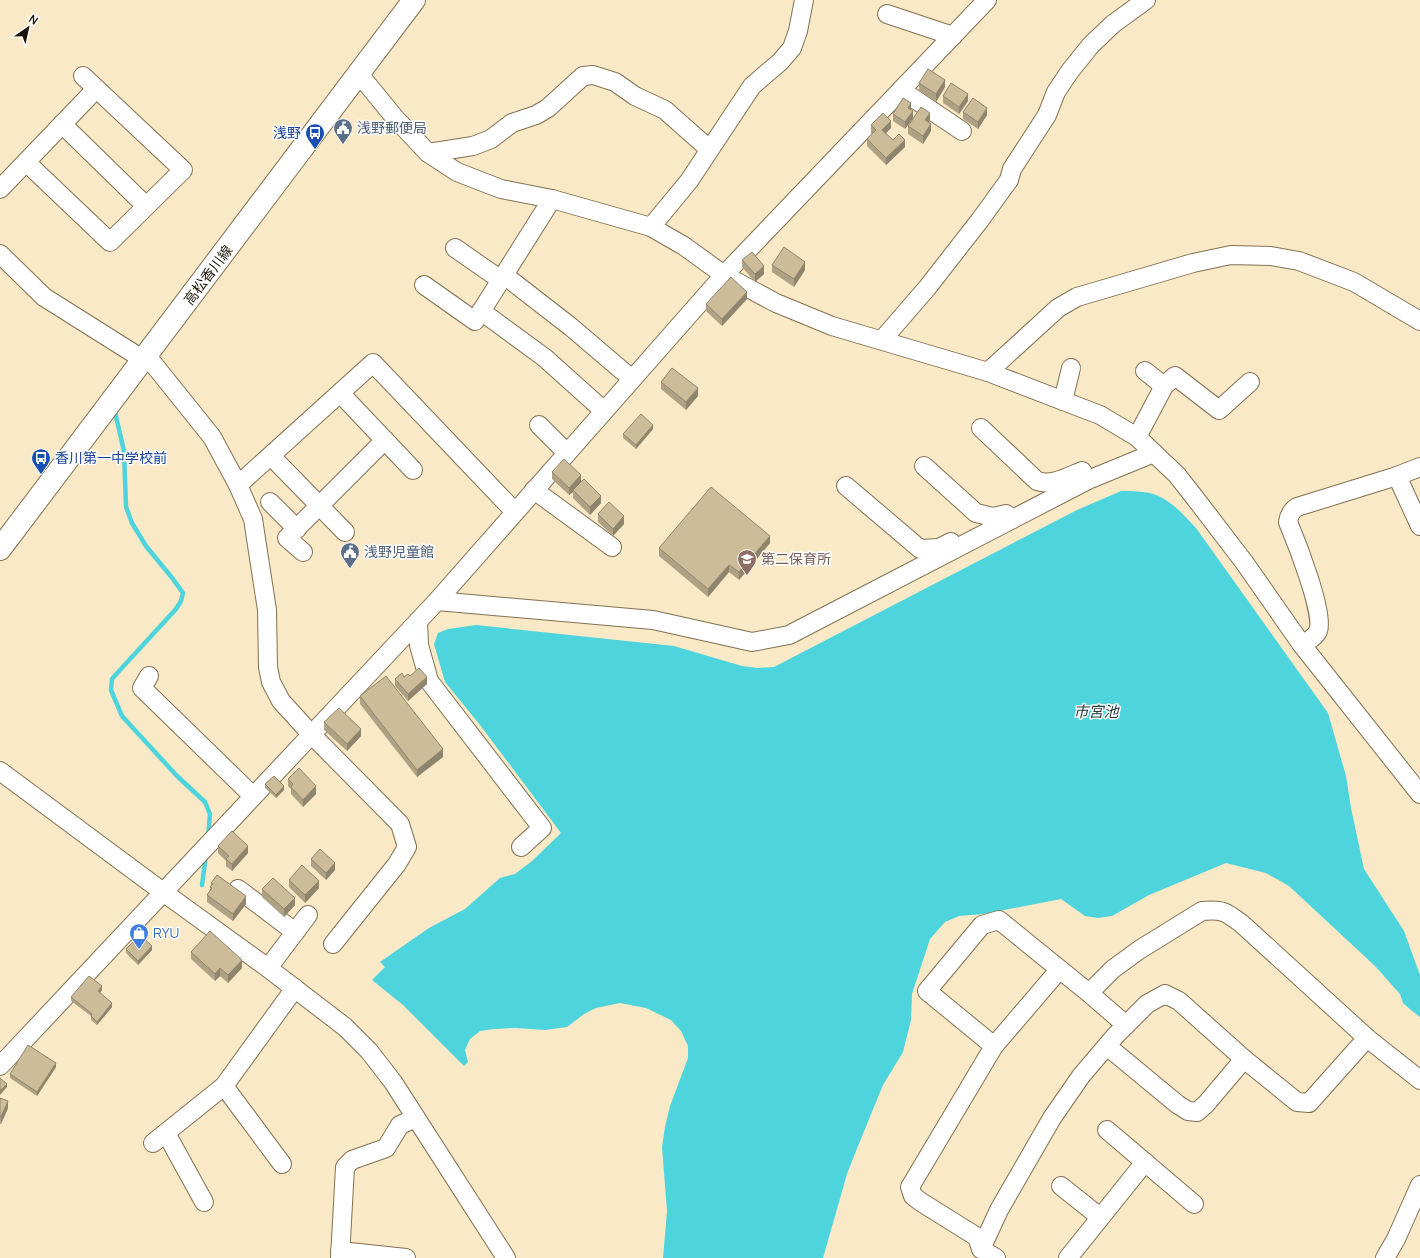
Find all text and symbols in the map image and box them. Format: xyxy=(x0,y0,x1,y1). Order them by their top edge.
north arrow xyxy=(8,8,48,48)
text: N xyxy=(26,11,41,28)
public building icon: 浅野郵便局 xyxy=(332,117,354,145)
place label: 浅野郵便局 xyxy=(357,118,427,137)
bus stop icon: 浅野 xyxy=(304,122,326,150)
place label: 浅野 xyxy=(273,123,301,142)
street label: 高松香川線 xyxy=(179,241,236,308)
bus stop icon: 香川第一中学校前 xyxy=(30,447,52,475)
place label: 香川第一中学校前 xyxy=(55,448,167,467)
public building icon: 浅野児童館 xyxy=(339,541,361,569)
place label: 浅野児童館 xyxy=(364,542,434,561)
school or university icon: 第二保育所 xyxy=(736,548,758,576)
place label: 第二保育所 xyxy=(761,549,831,568)
water label: 市宮池 xyxy=(1073,701,1120,722)
shop icon: RYU xyxy=(128,922,150,950)
place label: RYU xyxy=(153,923,179,942)

